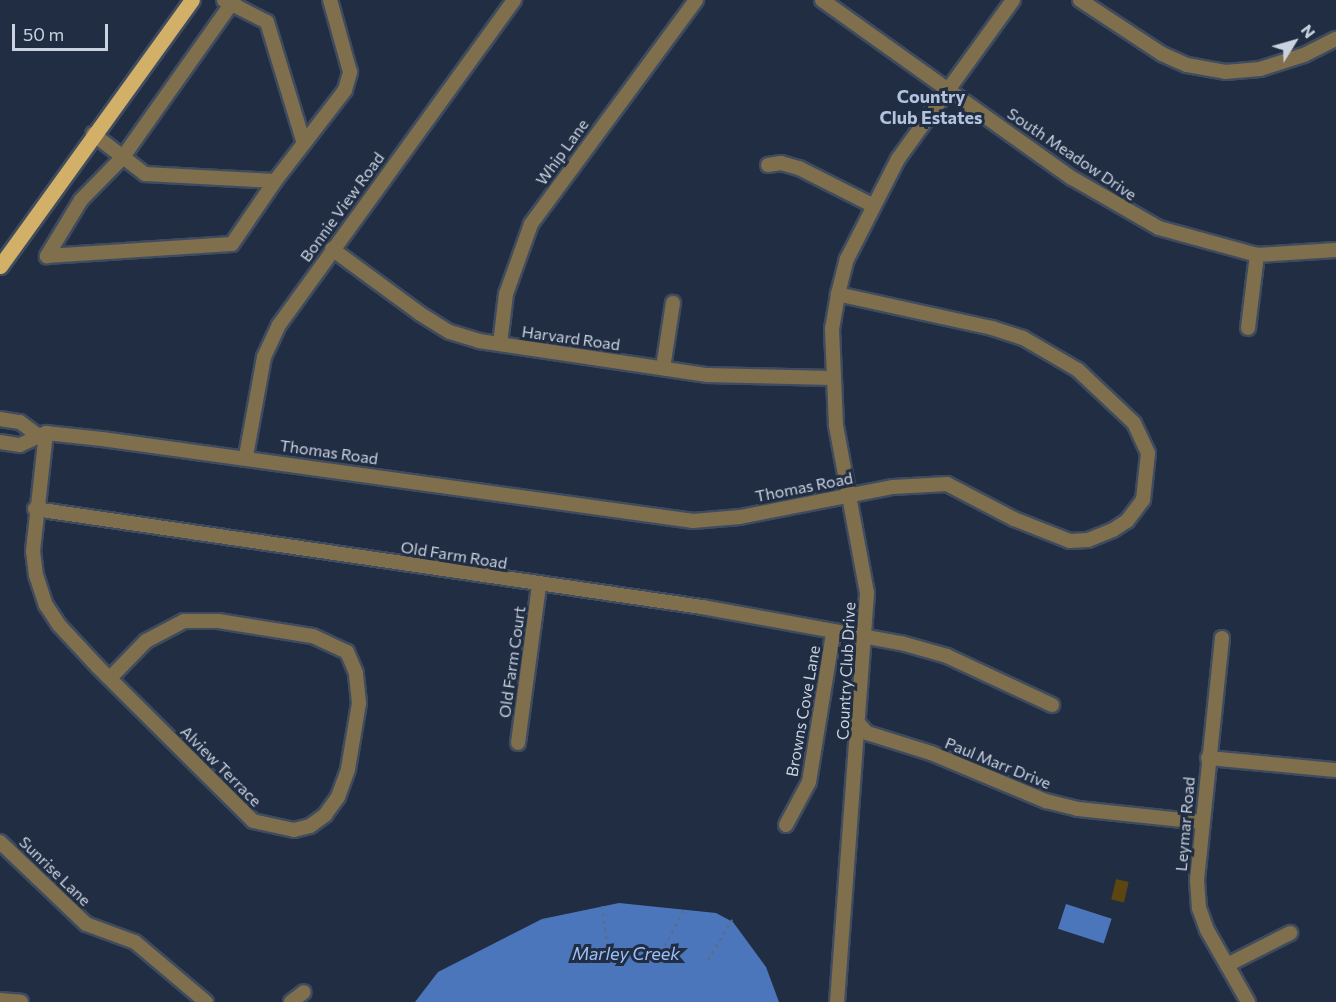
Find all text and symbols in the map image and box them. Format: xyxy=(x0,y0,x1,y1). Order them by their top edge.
scale bar xyxy=(15,12,111,50)
north arrow xyxy=(1264,12,1324,72)
text: N xyxy=(1298,20,1320,41)
text: 50 m xyxy=(23,23,64,45)
district label: Country Club Estates xyxy=(880,86,982,128)
street label: South Meadow Drive xyxy=(1004,104,1140,204)
street label: Whip Lane xyxy=(532,115,592,189)
street label: Bonnie View Road xyxy=(296,149,388,265)
street label: Harvard Road xyxy=(521,322,621,354)
street label: Thomas Road xyxy=(279,436,379,468)
street label: Thomas Road xyxy=(754,468,854,506)
street label: Old Farm Road xyxy=(399,537,509,573)
street label: Country Club Drive xyxy=(833,602,859,740)
street label: Old Farm Court xyxy=(495,605,529,719)
street label: Browns Cove Lane xyxy=(782,644,824,778)
street label: Alview Terrace xyxy=(177,722,265,810)
street label: Paul Marr Drive xyxy=(942,733,1054,793)
street label: Leymar Road xyxy=(1171,776,1199,872)
street label: Sunrise Lane xyxy=(15,832,95,910)
water label: Marley Creek xyxy=(572,942,680,964)

